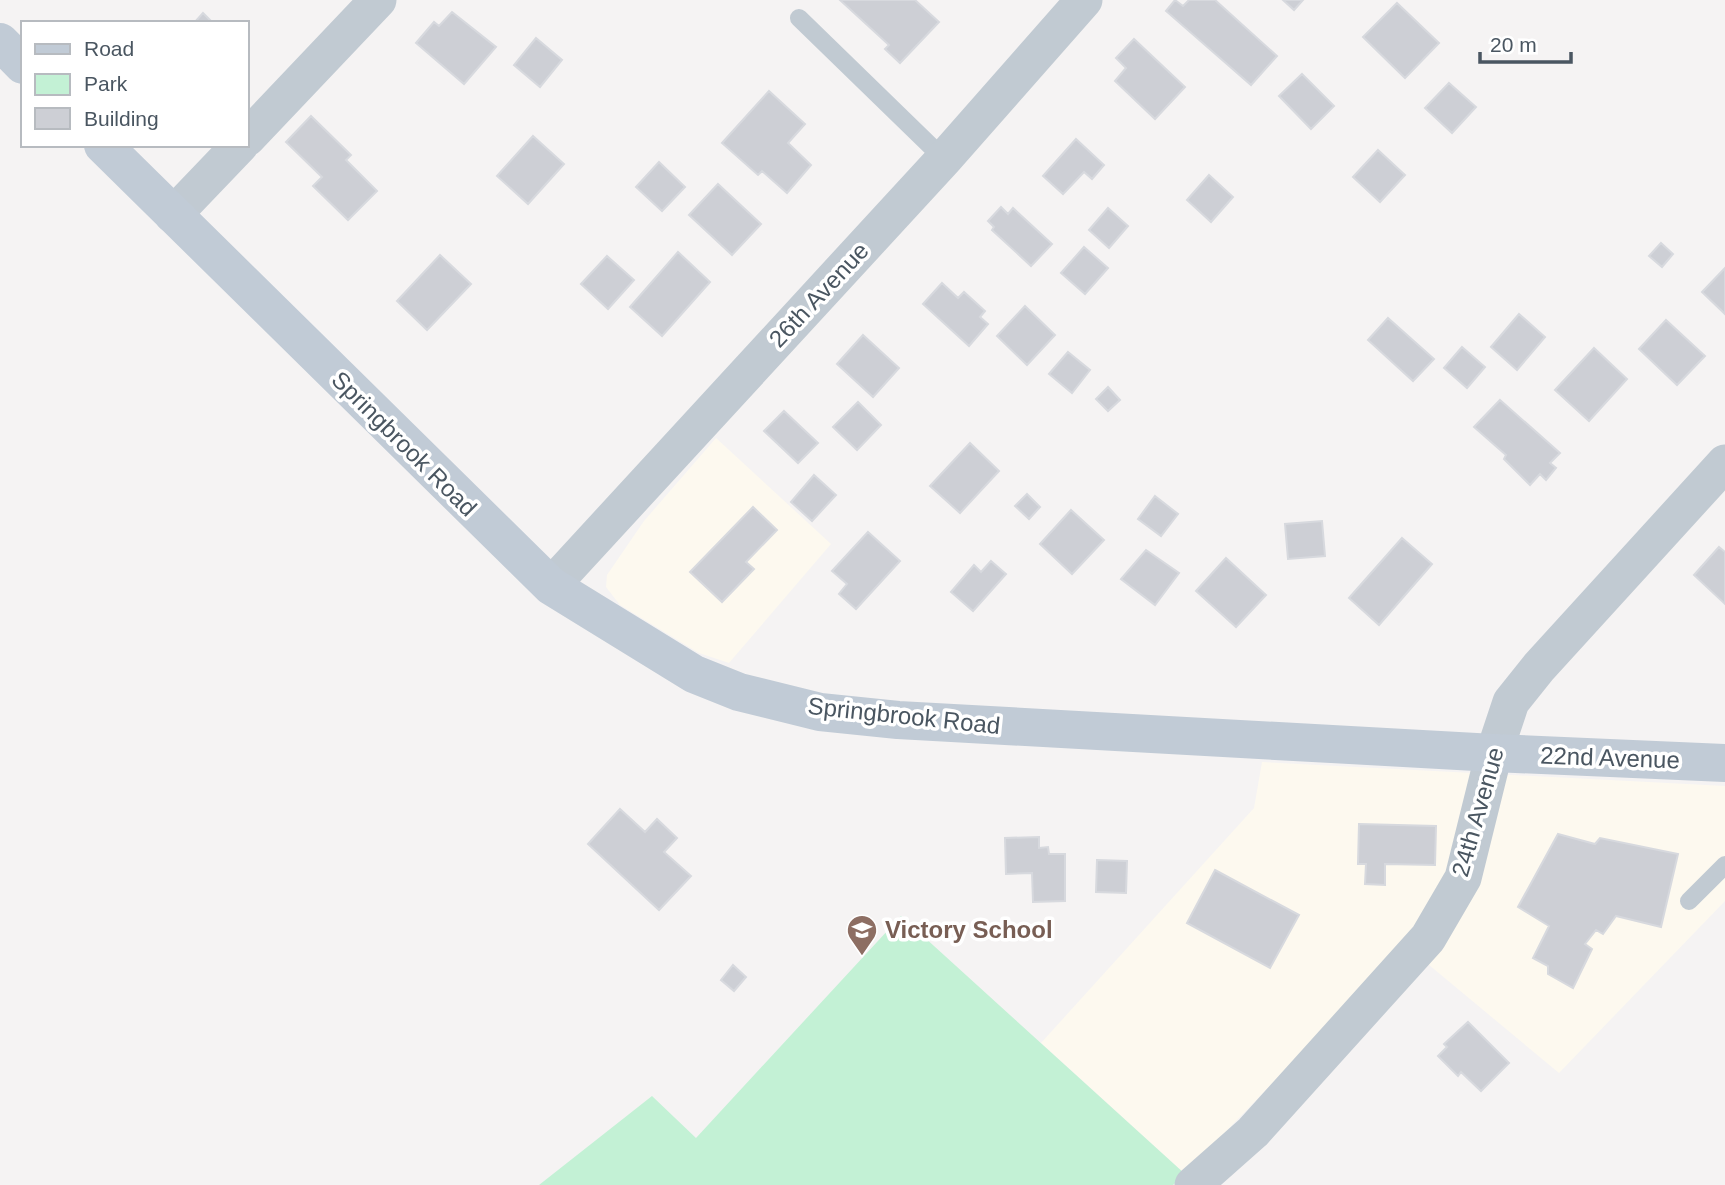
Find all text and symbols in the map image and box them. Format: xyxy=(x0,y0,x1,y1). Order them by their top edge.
legend xyxy=(21,21,248,147)
scale bar xyxy=(1480,21,1571,65)
text: 20 m xyxy=(1490,33,1537,56)
text: Road xyxy=(84,37,134,60)
text: Park xyxy=(84,72,128,95)
text: Building xyxy=(84,107,159,130)
street label: 26th Avenue xyxy=(763,237,874,353)
street label: Springbrook Road xyxy=(326,366,482,522)
street label: Springbrook Road xyxy=(806,692,1002,739)
street label: 22nd Avenue xyxy=(1540,742,1680,773)
street label: 24th Avenue xyxy=(1446,744,1509,880)
school or university icon: Victory School xyxy=(845,913,879,957)
place label: Victory School xyxy=(885,916,1053,943)

